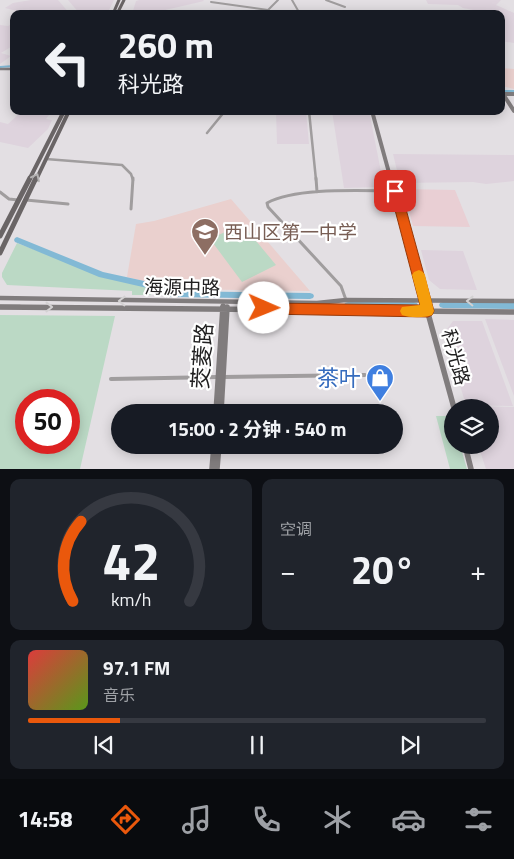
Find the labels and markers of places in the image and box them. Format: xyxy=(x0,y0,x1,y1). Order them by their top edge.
pin xyxy=(374,170,416,212)
school or university icon: 西山区第一中学 xyxy=(190,217,220,256)
place label: 西山区第一中学 xyxy=(224,217,357,246)
place label: 茶叶 xyxy=(317,361,361,395)
shop icon: 茶叶 xyxy=(365,363,395,402)

